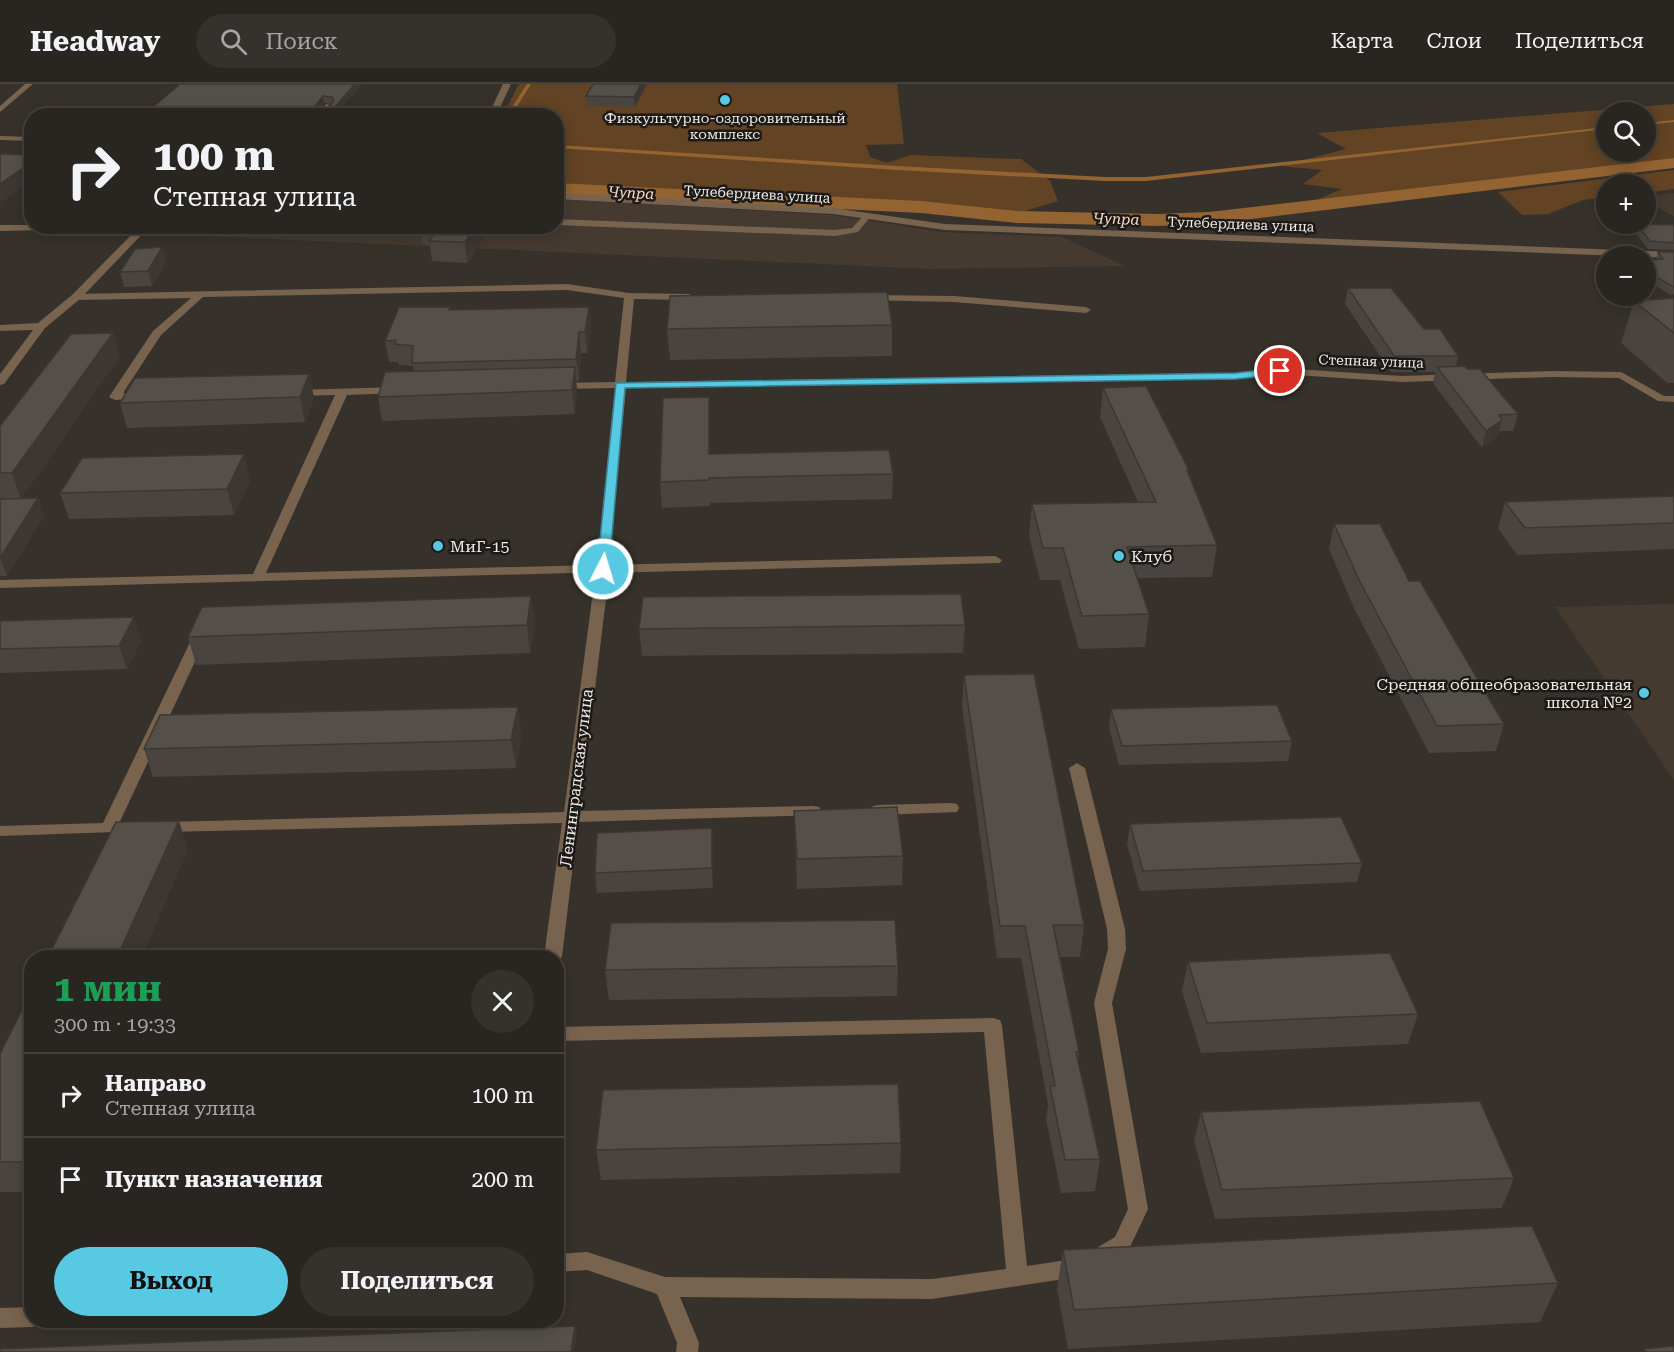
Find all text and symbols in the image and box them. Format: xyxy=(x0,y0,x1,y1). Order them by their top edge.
search box xyxy=(196,14,616,68)
text: Headway xyxy=(30,25,160,58)
icon: search xyxy=(217,25,250,58)
text: Поиск xyxy=(265,29,338,54)
text: Карта xyxy=(1331,29,1394,53)
text: Слои xyxy=(1427,29,1482,53)
text: Поделиться xyxy=(1515,29,1644,53)
marker: Физкультурно-оздоровительный комплекс xyxy=(718,93,732,107)
map controls xyxy=(1596,102,1656,306)
button: search xyxy=(1596,102,1656,162)
place label: Физкультурно-оздоровительный комплекс xyxy=(604,110,846,142)
text: 100 m xyxy=(153,131,275,180)
icon: right xyxy=(54,132,132,210)
button: + xyxy=(1596,174,1656,234)
text: Степная улица xyxy=(153,181,356,213)
street label: Тулебердиева улица xyxy=(683,182,831,206)
water label: Чупра xyxy=(607,183,655,203)
water label: Чупра xyxy=(1092,209,1140,229)
street label: Тулебердиева улица xyxy=(1167,213,1315,235)
button: − xyxy=(1596,246,1656,306)
pin xyxy=(1254,345,1305,396)
street label: Степная улица xyxy=(1318,351,1424,371)
icon: arrive xyxy=(1263,354,1296,387)
place label: МиГ-15 xyxy=(450,537,510,556)
position arrow xyxy=(571,537,635,601)
marker: МиГ-15 xyxy=(431,539,445,553)
place label: Клуб xyxy=(1131,547,1172,566)
marker: Клуб xyxy=(1112,549,1126,563)
place label: Средняя общеобразовательная школа №2 xyxy=(1377,675,1632,712)
marker: Средняя общеобразовательная школа №2 xyxy=(1637,686,1651,700)
street label: Ленинградская улица xyxy=(556,688,597,868)
text: 1 мин xyxy=(54,968,162,1010)
button: close xyxy=(471,970,534,1033)
text: 300 m · 19:33 xyxy=(54,1012,176,1036)
text: Направо xyxy=(105,1071,206,1096)
icon: right xyxy=(54,1079,87,1112)
text: 100 m xyxy=(471,1083,534,1108)
text: Степная улица xyxy=(105,1096,256,1120)
icon: arrive xyxy=(54,1163,87,1196)
text: Пункт назначения xyxy=(105,1167,323,1192)
text: 200 m xyxy=(471,1167,534,1192)
button: Выход xyxy=(54,1247,288,1316)
button: Поделиться xyxy=(300,1247,534,1316)

